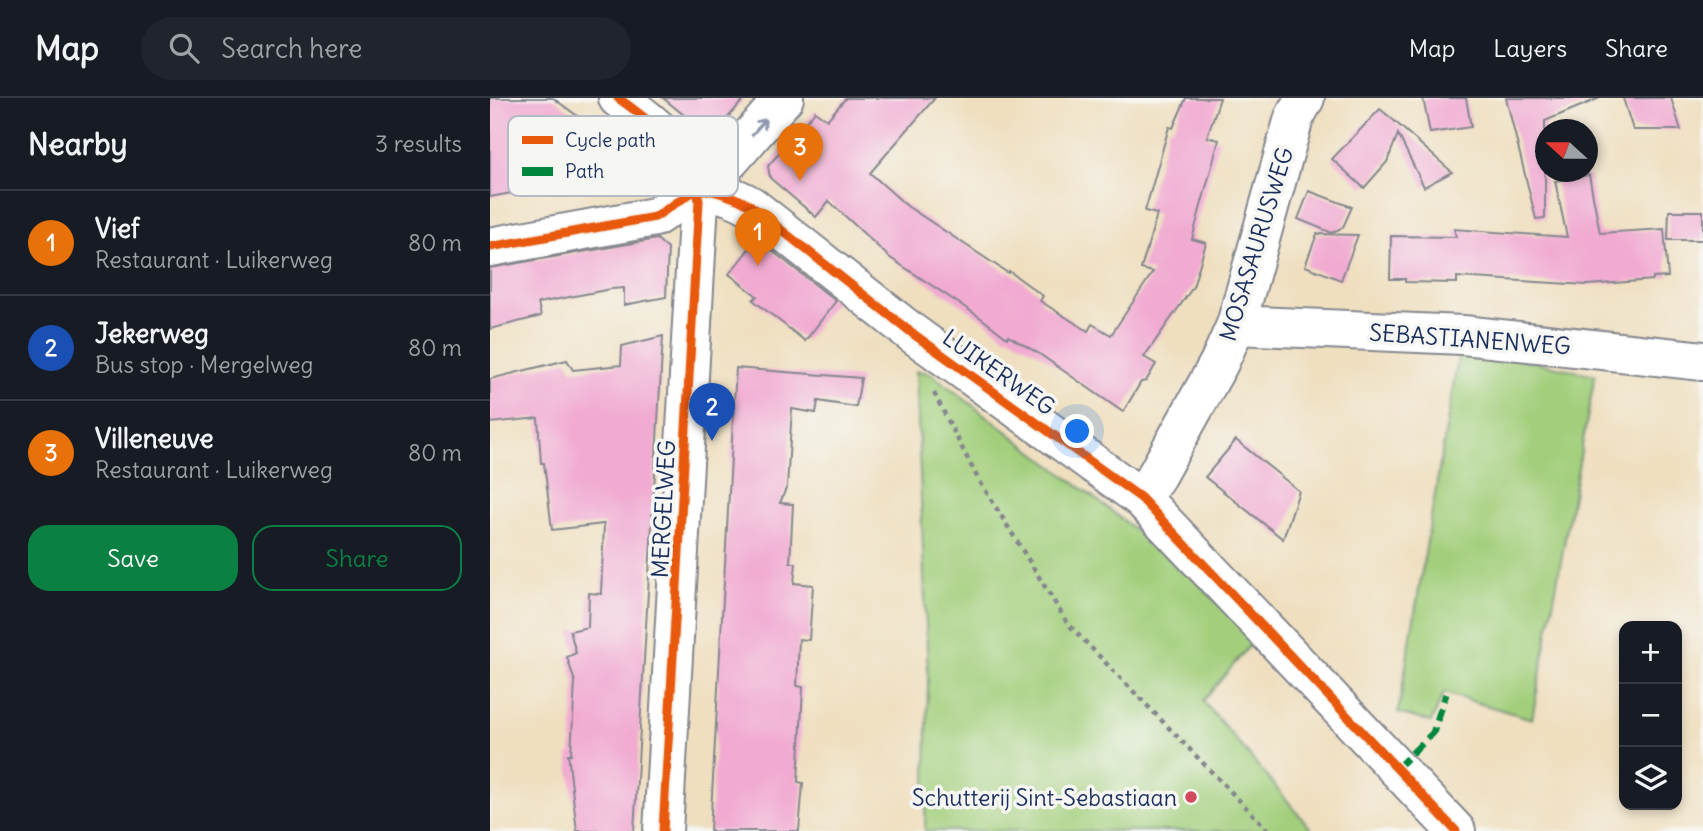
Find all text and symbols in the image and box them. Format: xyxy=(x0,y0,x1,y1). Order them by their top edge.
search box xyxy=(141,17,631,80)
text: Map xyxy=(35,27,99,69)
icon: search xyxy=(165,29,203,67)
text: Search here xyxy=(221,32,362,65)
text: Map xyxy=(1409,33,1455,63)
text: Layers xyxy=(1493,33,1567,63)
text: Share xyxy=(1605,33,1668,63)
legend xyxy=(508,116,738,196)
one-way arrow xyxy=(751,118,767,136)
north arrow xyxy=(1535,119,1598,182)
pin: 3 xyxy=(777,123,823,181)
text: Nearby xyxy=(28,125,128,163)
text: Cycle path xyxy=(565,128,656,152)
text: 3 results xyxy=(375,129,462,158)
street label: MOSASAURUSWEG xyxy=(1213,144,1299,344)
text: Path xyxy=(565,159,604,183)
pin: 1 xyxy=(735,208,781,266)
text: Vief xyxy=(95,212,140,245)
text: 1 xyxy=(46,228,56,257)
text: 80 m xyxy=(408,228,462,257)
text: Restaurant · Luikerweg xyxy=(95,245,333,274)
text: Jekerweg xyxy=(95,317,209,350)
street label: SEBASTIANENWEG xyxy=(1368,317,1572,361)
street label: LUIKERWEG xyxy=(937,323,1061,421)
text: 2 xyxy=(45,333,57,362)
text: 80 m xyxy=(408,333,462,362)
text: Bus stop · Mergelweg xyxy=(95,350,313,379)
pin: 2 xyxy=(689,383,735,441)
your location xyxy=(1060,414,1094,448)
text: Villeneuve xyxy=(95,422,214,455)
text: 3 xyxy=(44,438,58,467)
text: 80 m xyxy=(408,438,462,467)
street label: MERGELWEG xyxy=(645,439,681,579)
text: Restaurant · Luikerweg xyxy=(95,455,333,484)
button: Save xyxy=(28,525,238,591)
button: Share xyxy=(252,525,462,591)
map controls xyxy=(1619,621,1682,810)
button: + xyxy=(1619,621,1682,684)
button: − xyxy=(1619,684,1682,747)
button: layers xyxy=(1619,747,1682,810)
place label: Schutterij Sint-Sebastiaan xyxy=(912,783,1177,812)
marker: Schutterij Sint-Sebastiaan xyxy=(1183,789,1199,805)

